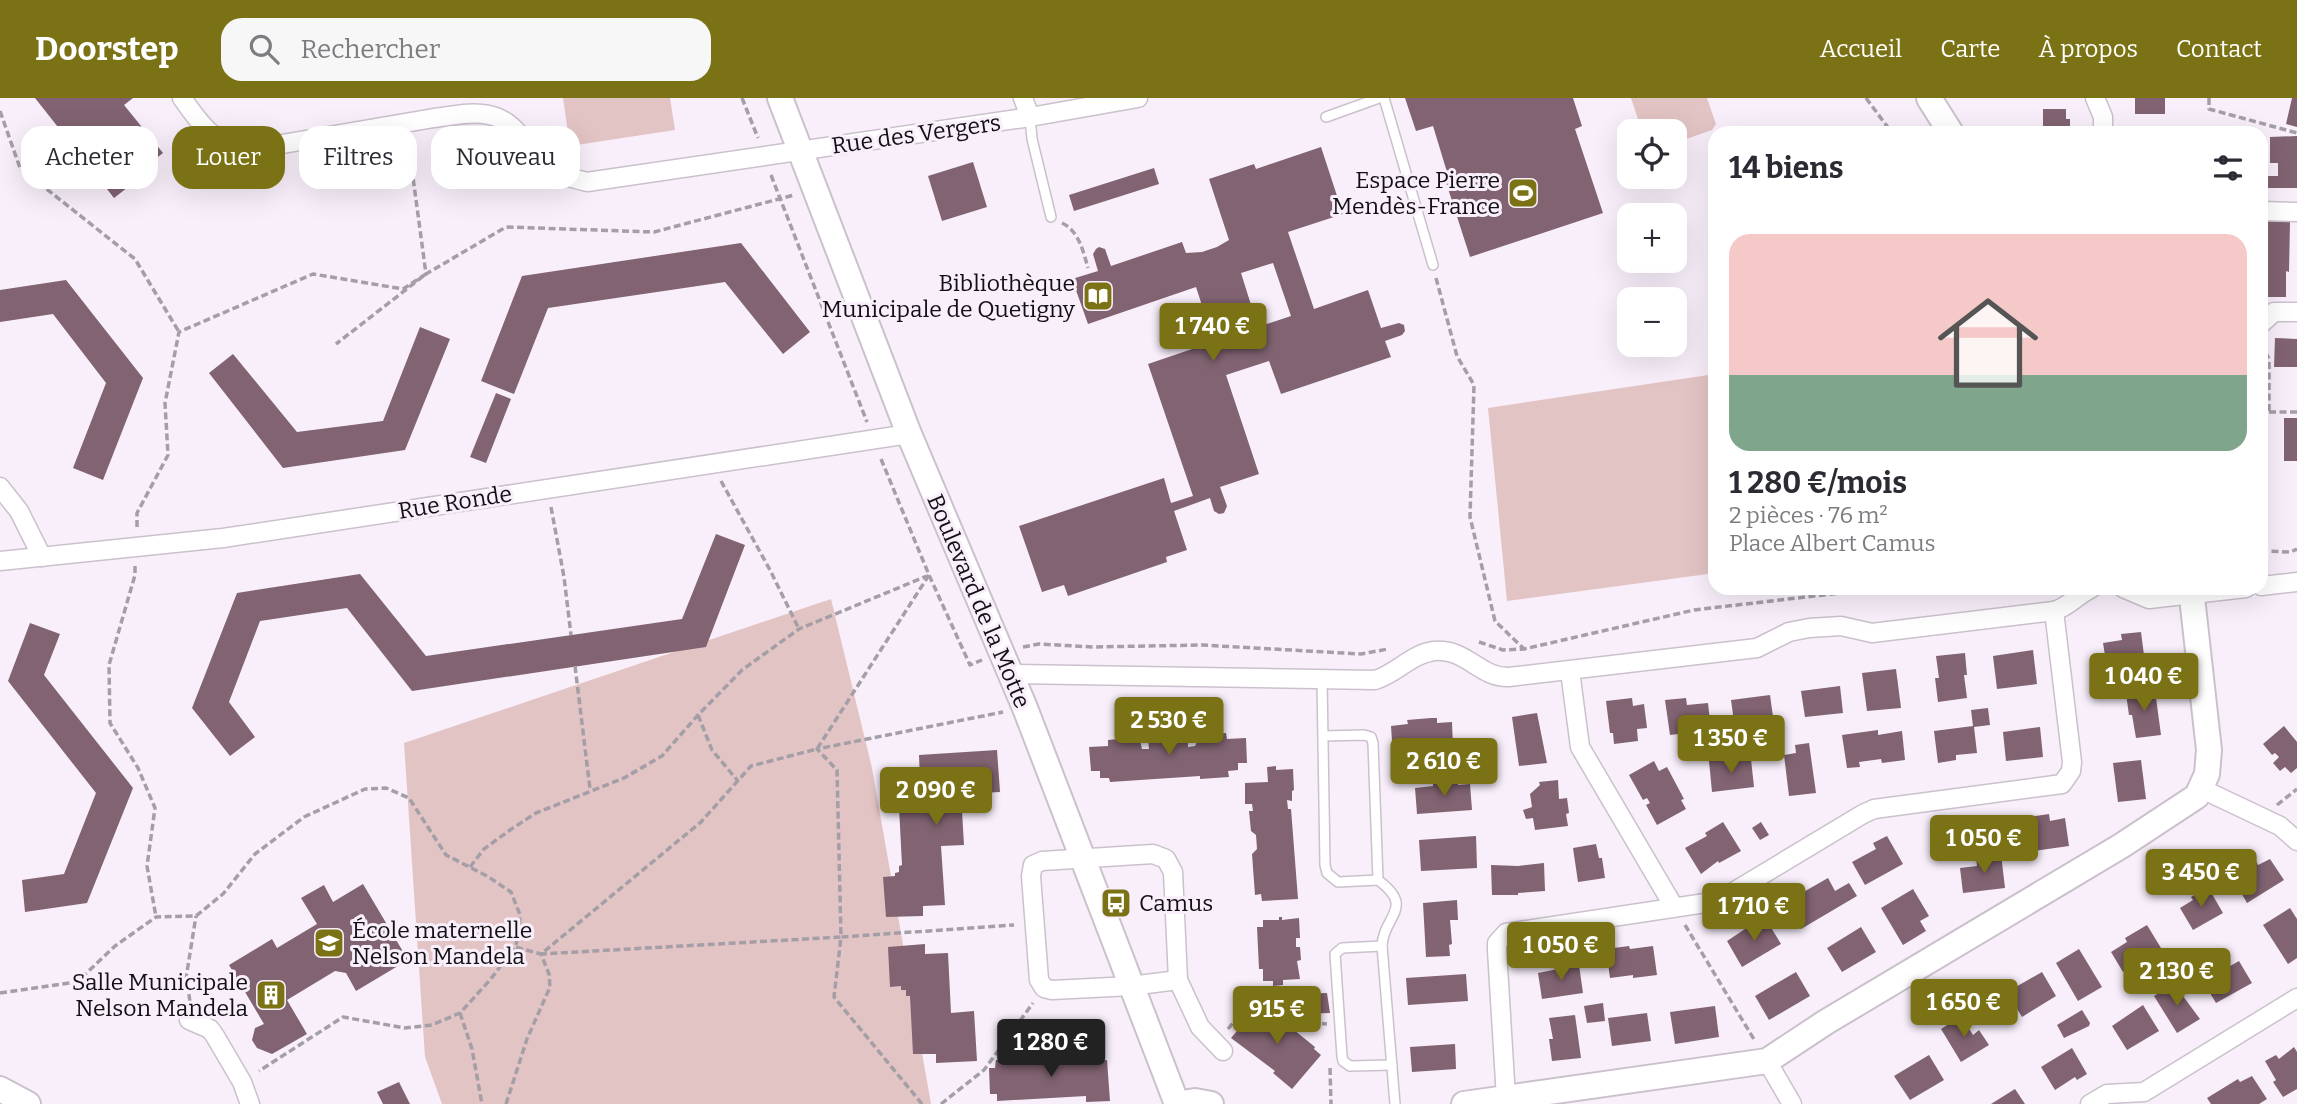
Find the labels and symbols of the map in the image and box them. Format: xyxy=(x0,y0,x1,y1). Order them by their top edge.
street label: Rue des Vergers xyxy=(830,108,1002,160)
place label: Espace Pierre Mendès-France xyxy=(1332,166,1500,220)
sports icon: Espace Pierre Mendès-France xyxy=(1506,176,1540,210)
place label: Bibliothèque Municipale de Quetigny xyxy=(822,269,1076,323)
library icon: Bibliothèque Municipale de Quetigny xyxy=(1081,279,1115,313)
pin: 1 740 € xyxy=(1148,303,1278,363)
street label: Rue Ronde xyxy=(396,479,514,525)
street label: Boulevard de la Motte xyxy=(921,490,1037,712)
pin: 1 040 € xyxy=(2079,654,2209,713)
pin: 2 530 € xyxy=(1104,698,1234,757)
pin: 1 350 € xyxy=(1666,716,1796,775)
pin: 2 610 € xyxy=(1379,738,1509,798)
pin: 2 090 € xyxy=(871,768,1001,827)
pin: 1 050 € xyxy=(1919,816,2049,875)
pin: 3 450 € xyxy=(2136,850,2266,909)
pin: 1 710 € xyxy=(1689,884,1819,943)
bus stop icon: Camus xyxy=(1099,886,1133,920)
place label: Camus xyxy=(1139,889,1213,917)
place label: École maternelle Nelson Mandela xyxy=(352,916,532,970)
pin: 1 050 € xyxy=(1496,922,1626,982)
school or university icon: École maternelle Nelson Mandela xyxy=(312,926,346,960)
pin: 2 130 € xyxy=(2112,948,2242,1008)
place label: Salle Municipale Nelson Mandela xyxy=(72,968,248,1022)
building icon: Salle Municipale Nelson Mandela xyxy=(254,978,288,1012)
pin: 1 650 € xyxy=(1899,979,2029,1039)
pin: 915 € xyxy=(1228,986,1326,1046)
pin: 1 280 € xyxy=(986,1020,1116,1079)

